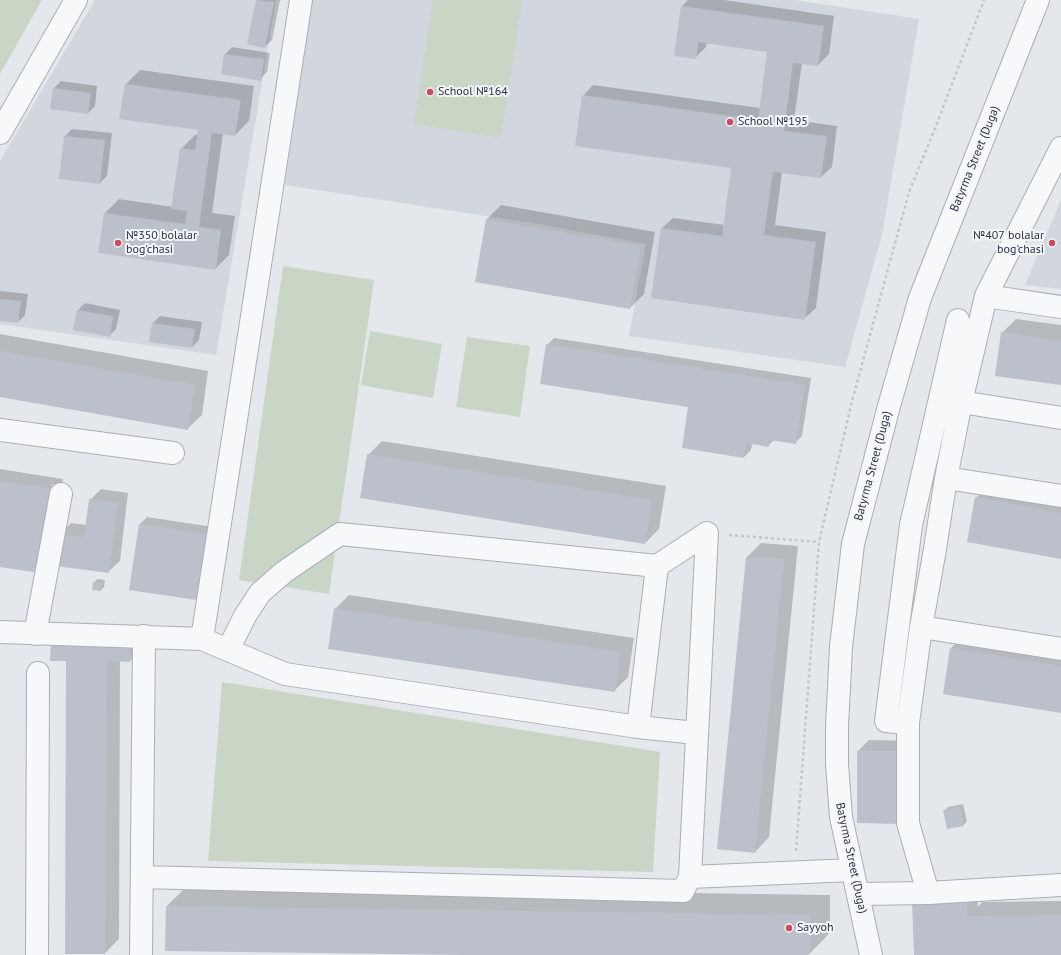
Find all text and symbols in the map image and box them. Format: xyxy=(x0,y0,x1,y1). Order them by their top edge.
place label: School №164 xyxy=(438,85,508,99)
marker: School №164 xyxy=(425,87,435,97)
street label: Batyrma Street (Duga) xyxy=(947,104,1003,214)
place label: School №195 xyxy=(738,115,808,129)
marker: School №195 xyxy=(725,117,735,127)
place label: №350 bolalar bog'chasi xyxy=(126,229,197,257)
place label: №407 bolalar bog'chasi xyxy=(973,229,1044,257)
marker: №350 bolalar bog'chasi xyxy=(113,238,123,248)
marker: №407 bolalar bog'chasi xyxy=(1047,238,1057,248)
street label: Batyrma Street (Duga) xyxy=(851,410,895,522)
street label: Batyrma Street (Duga) xyxy=(832,801,870,915)
place label: Sayyoh xyxy=(797,921,833,935)
marker: Sayyoh xyxy=(784,923,794,933)

